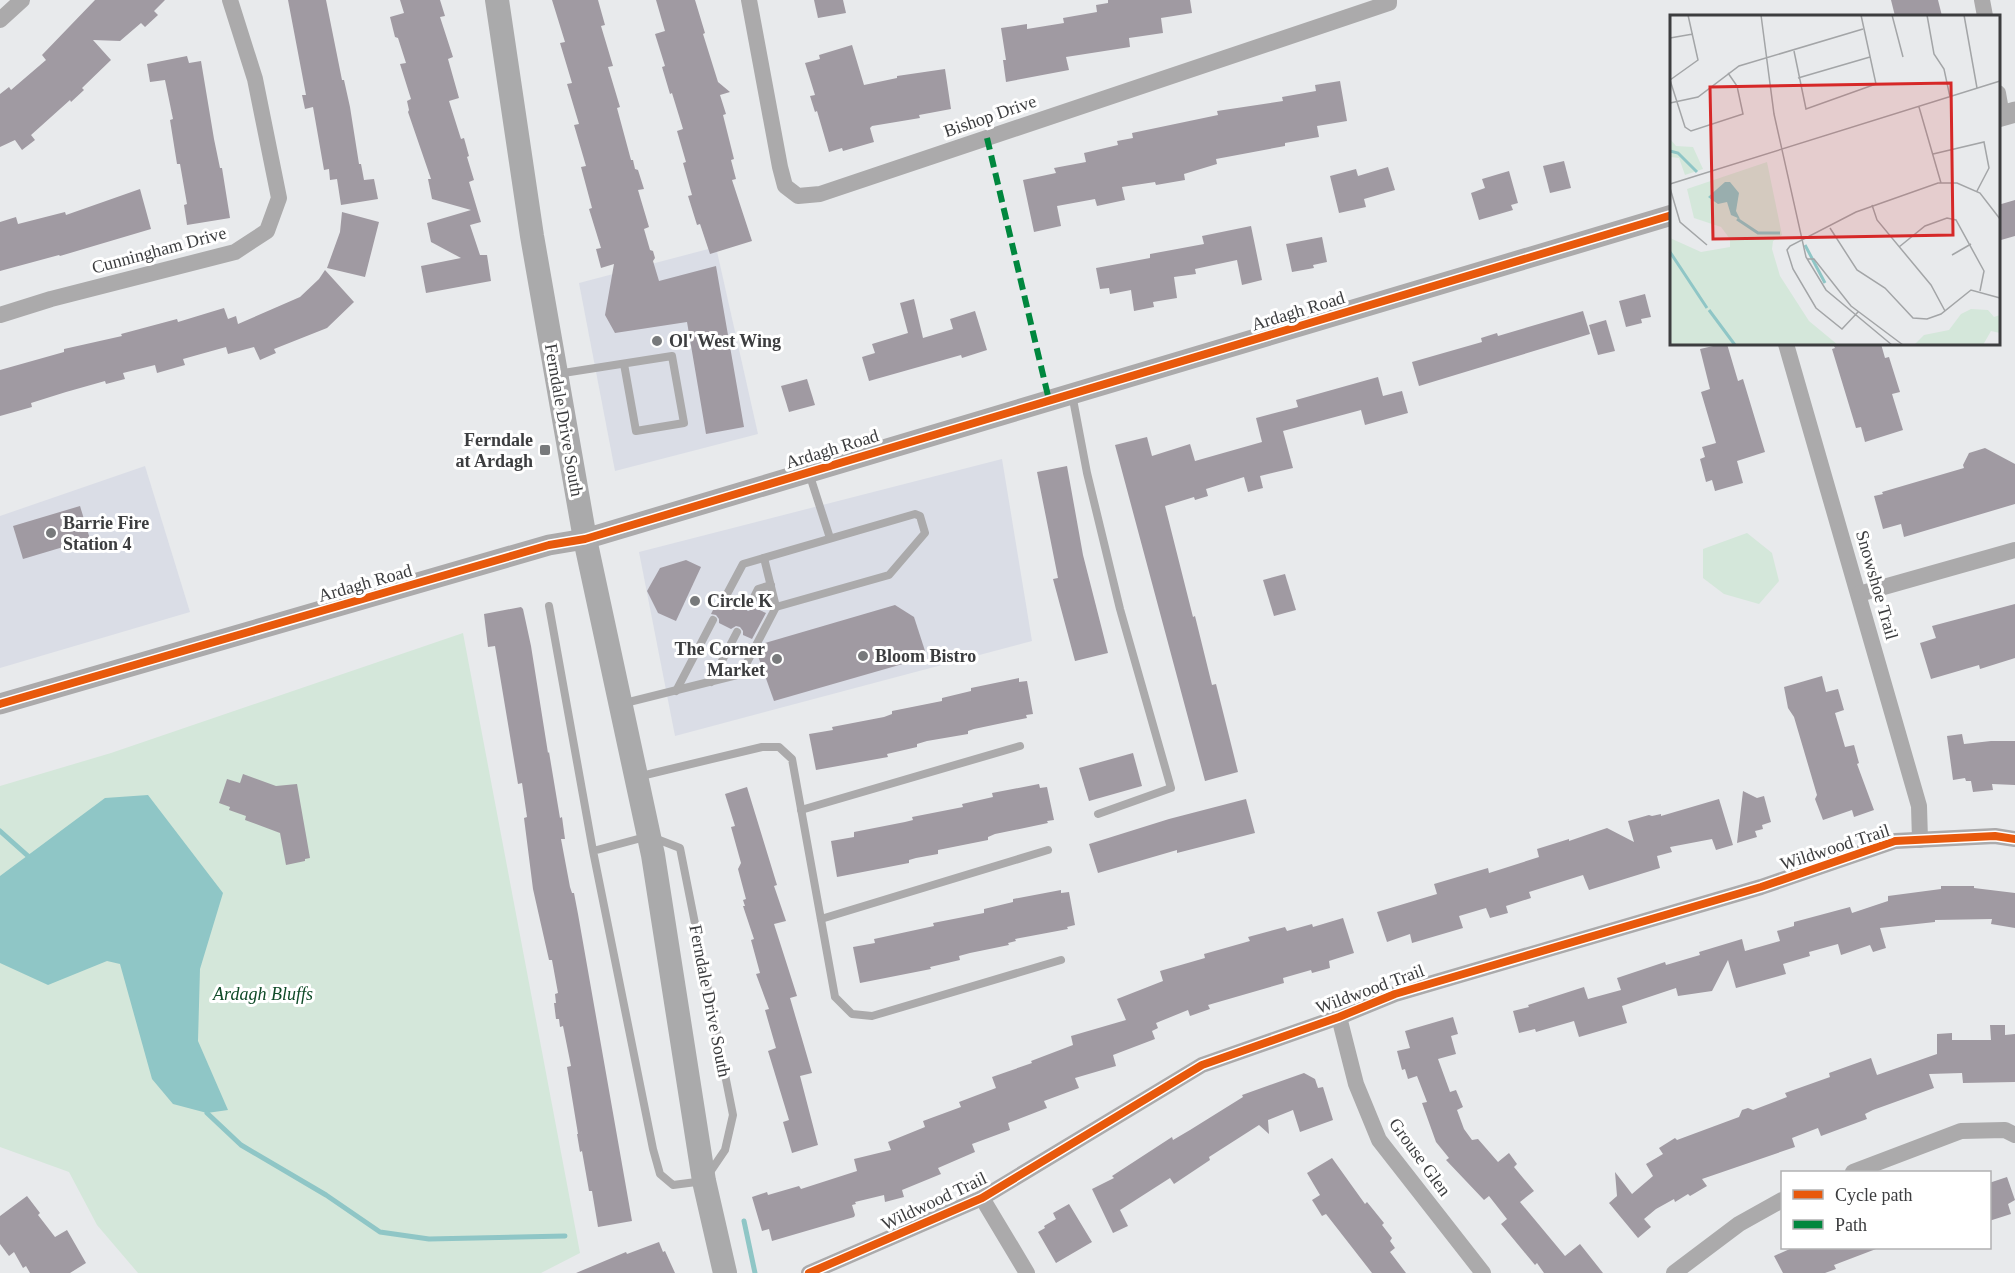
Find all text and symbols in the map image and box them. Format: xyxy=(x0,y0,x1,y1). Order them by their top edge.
inset map xyxy=(1670,15,2000,345)
street label: Bishop Drive xyxy=(941,91,1039,141)
street label: Cunningham Drive xyxy=(90,222,228,278)
street label: Ardagh Road xyxy=(1249,287,1347,335)
place label: Ol' West Wing xyxy=(669,331,781,351)
marker: Ol' West Wing xyxy=(650,334,664,348)
street label: Ferndale Drive South xyxy=(541,342,587,498)
street label: Ardagh Road xyxy=(783,425,881,473)
place label: Ferndale at Ardagh xyxy=(455,430,533,471)
marker: Ferndale at Ardagh xyxy=(538,443,552,457)
place label: Barrie Fire Station 4 xyxy=(63,513,149,554)
marker: Barrie Fire Station 4 xyxy=(44,526,58,540)
street label: Snowshoe Trail xyxy=(1852,528,1902,642)
street label: Ardagh Road xyxy=(316,560,414,606)
place label: Circle K xyxy=(707,591,772,611)
marker: Circle K xyxy=(688,594,702,608)
place label: The Corner Market xyxy=(675,639,765,680)
place label: Bloom Bistro xyxy=(875,646,976,666)
marker: Bloom Bistro xyxy=(856,649,870,663)
marker: The Corner Market xyxy=(770,652,784,666)
street label: Wildwood Trail xyxy=(1778,820,1892,874)
street label: Ferndale Drive South xyxy=(685,923,735,1079)
street label: Wildwood Trail xyxy=(1313,960,1427,1018)
park label: Ardagh Bluffs xyxy=(212,984,313,1004)
street label: Grouse Glen xyxy=(1385,1114,1455,1200)
street label: Wildwood Trail xyxy=(878,1168,990,1234)
legend xyxy=(1781,1171,1991,1249)
text: Cycle path xyxy=(1835,1185,1912,1205)
text: Path xyxy=(1835,1215,1867,1235)

